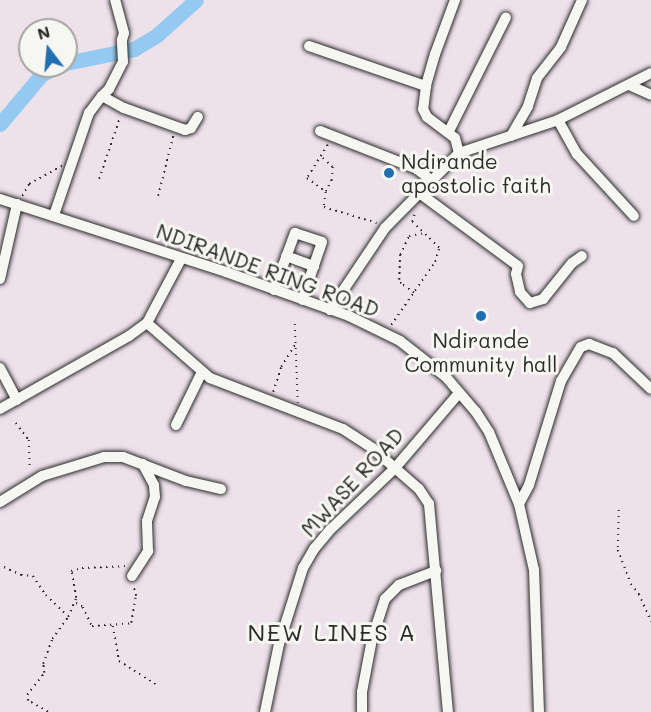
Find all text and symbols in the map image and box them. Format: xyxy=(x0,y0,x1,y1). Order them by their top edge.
north arrow xyxy=(18,18,78,78)
text: N xyxy=(35,20,52,44)
place label: Ndirande apostolic faith xyxy=(401,148,551,198)
marker: Ndirande apostolic faith xyxy=(382,166,396,180)
street label: NDIRANDE RING ROAD xyxy=(153,218,383,322)
marker: Ndirande Community hall xyxy=(472,307,490,325)
place label: Ndirande Community hall xyxy=(405,327,557,377)
street label: MWASE ROAD xyxy=(295,422,409,542)
district label: NEW LINES A xyxy=(247,618,417,646)

